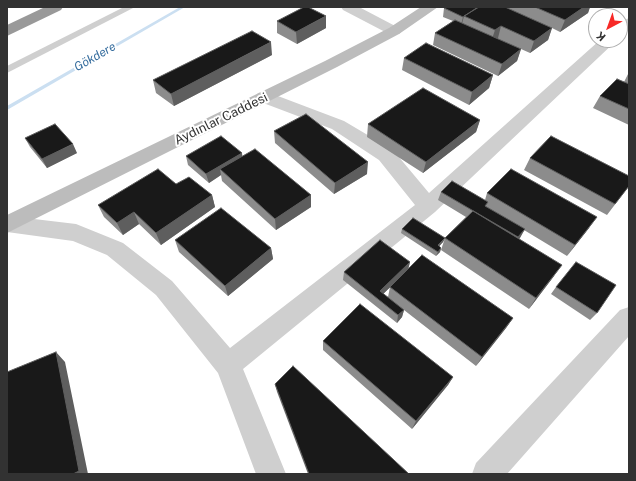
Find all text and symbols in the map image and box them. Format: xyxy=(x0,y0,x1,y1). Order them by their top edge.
north arrow xyxy=(588,8,628,48)
text: K xyxy=(594,29,608,43)
water label: Gökdere xyxy=(72,39,118,75)
street label: Aydınlar Caddesi xyxy=(172,90,270,148)

